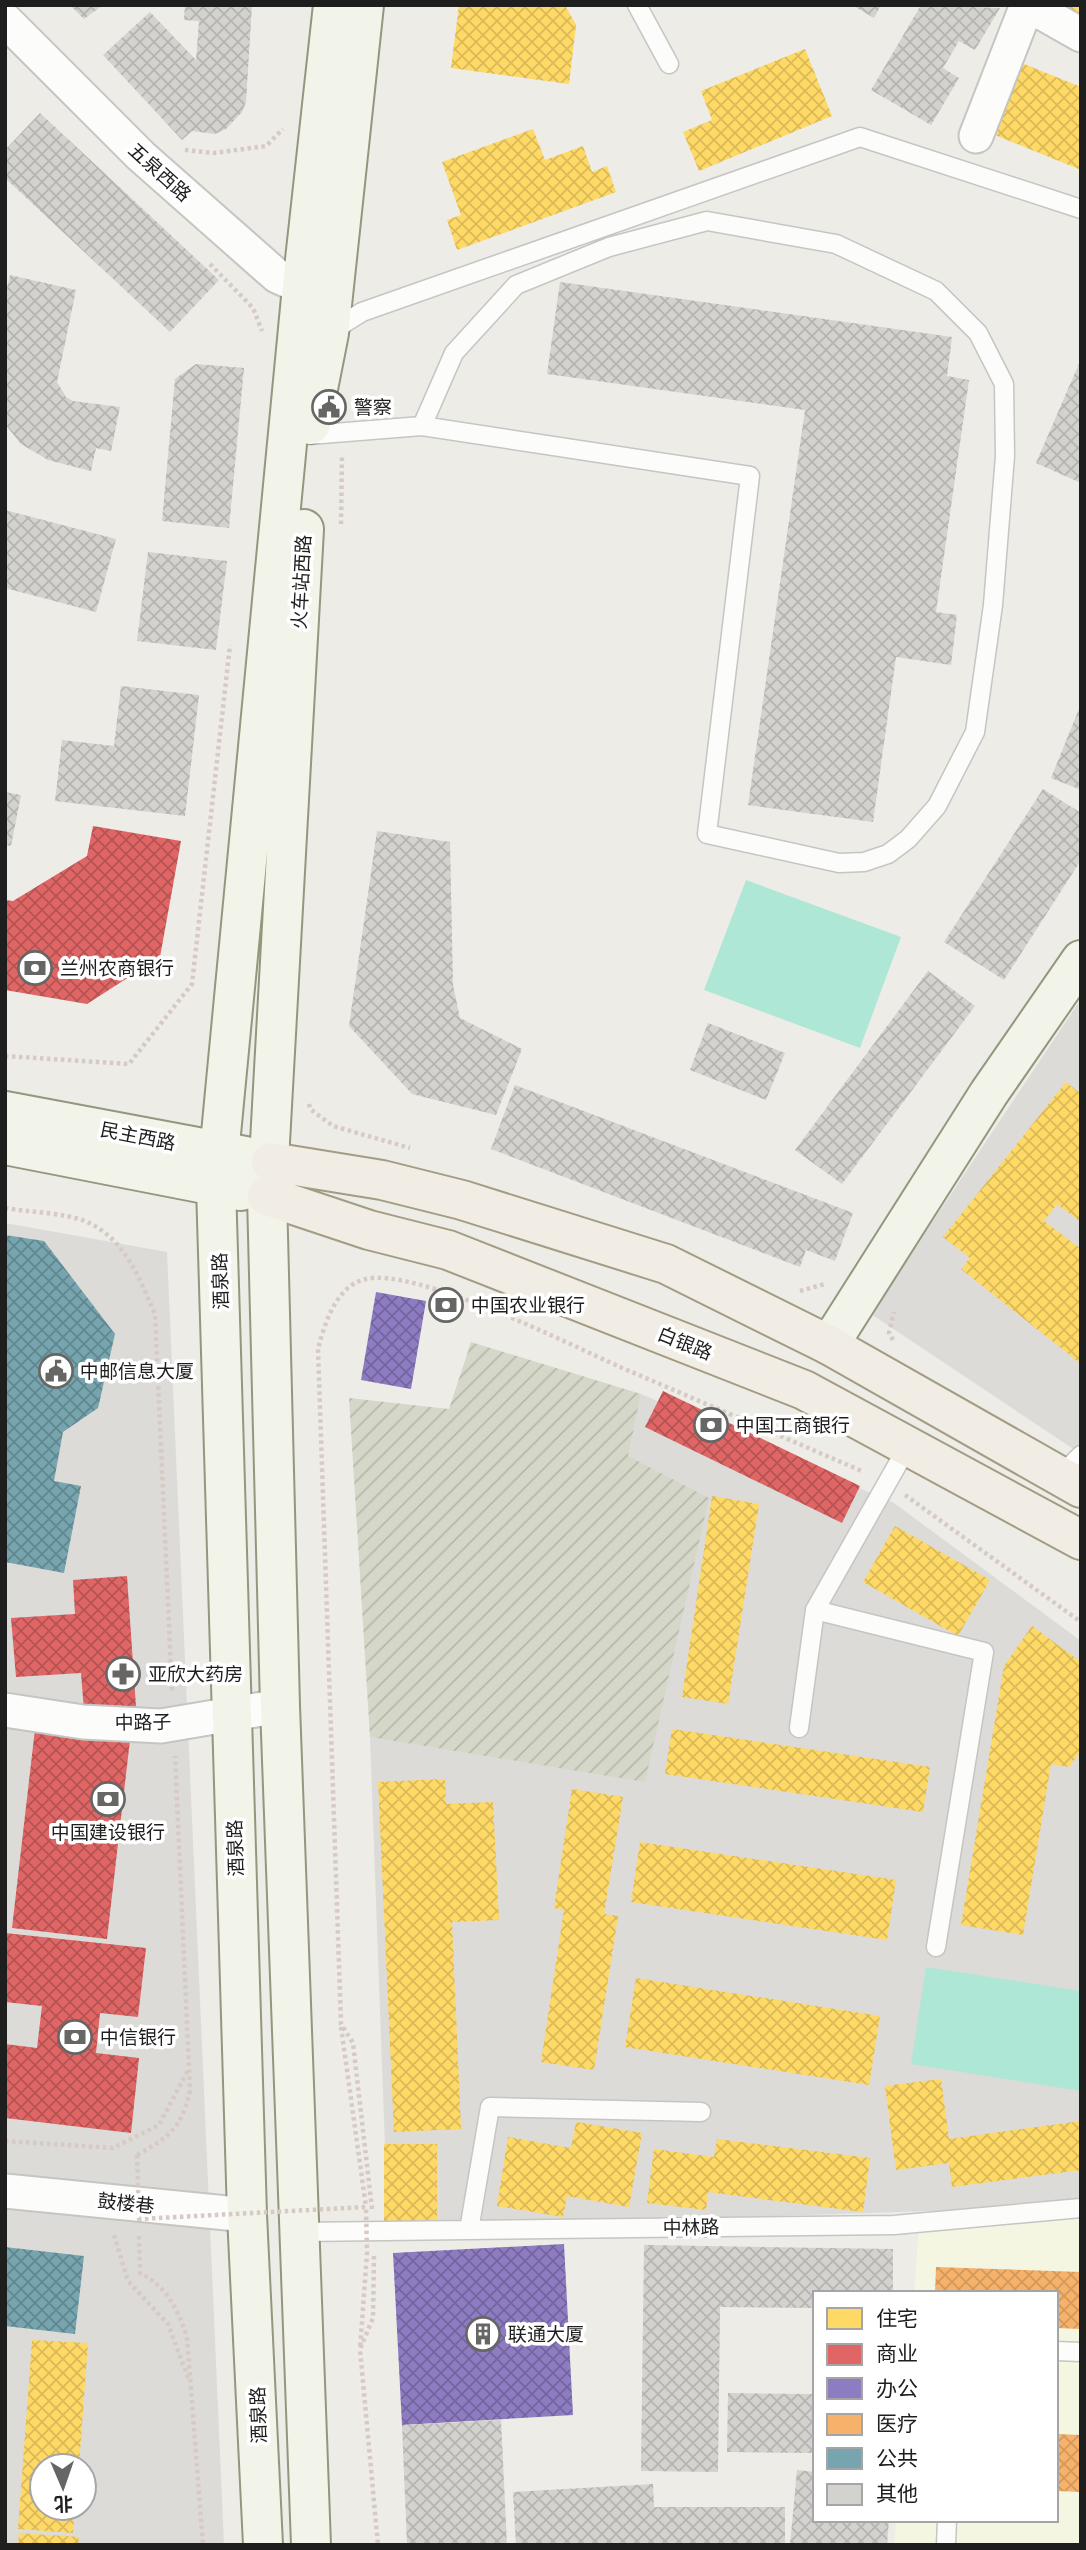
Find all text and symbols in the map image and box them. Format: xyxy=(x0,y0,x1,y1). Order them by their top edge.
street label: 五泉西路 xyxy=(123,137,197,207)
public building icon: 警察 xyxy=(310,388,348,426)
place label: 警察 xyxy=(354,394,392,420)
street label: 火车站西路 xyxy=(286,534,316,630)
bank icon: 兰州农商银行 xyxy=(16,949,54,987)
place label: 兰州农商银行 xyxy=(60,955,174,981)
street label: 民主西路 xyxy=(98,1116,178,1156)
street label: 酒泉路 xyxy=(206,1252,234,1310)
bank icon: 中国农业银行 xyxy=(427,1286,465,1324)
place label: 中国农业银行 xyxy=(471,1292,585,1318)
street label: 白银路 xyxy=(654,1320,716,1366)
public building icon: 中邮信息大厦 xyxy=(37,1352,75,1390)
place label: 中邮信息大厦 xyxy=(80,1358,194,1384)
bank icon: 中国工商银行 xyxy=(692,1406,730,1444)
place label: 中国工商银行 xyxy=(736,1412,850,1438)
pharmacy icon: 亚欣大药房 xyxy=(104,1655,142,1693)
place label: 亚欣大药房 xyxy=(148,1661,243,1687)
street label: 中路子 xyxy=(114,1709,172,1735)
bank icon: 中国建设银行 xyxy=(89,1780,127,1818)
place label: 中国建设银行 xyxy=(51,1819,165,1845)
street label: 酒泉路 xyxy=(221,1819,249,1877)
bank icon: 中信银行 xyxy=(56,2018,94,2056)
place label: 中信银行 xyxy=(100,2024,176,2050)
street label: 鼓楼巷 xyxy=(96,2187,156,2219)
street label: 中林路 xyxy=(662,2214,720,2240)
legend xyxy=(813,2291,1058,2522)
text: 住宅 xyxy=(876,2304,918,2332)
building icon: 联通大厦 xyxy=(464,2315,502,2353)
place label: 联通大厦 xyxy=(508,2321,584,2347)
text: 商业 xyxy=(876,2339,918,2367)
text: 办公 xyxy=(876,2374,918,2402)
street label: 酒泉路 xyxy=(244,2386,272,2444)
text: 医疗 xyxy=(876,2409,918,2437)
text: 公共 xyxy=(876,2444,918,2472)
north arrow xyxy=(28,2452,98,2522)
text: 其他 xyxy=(876,2479,918,2507)
text: 北 xyxy=(54,2491,74,2517)

